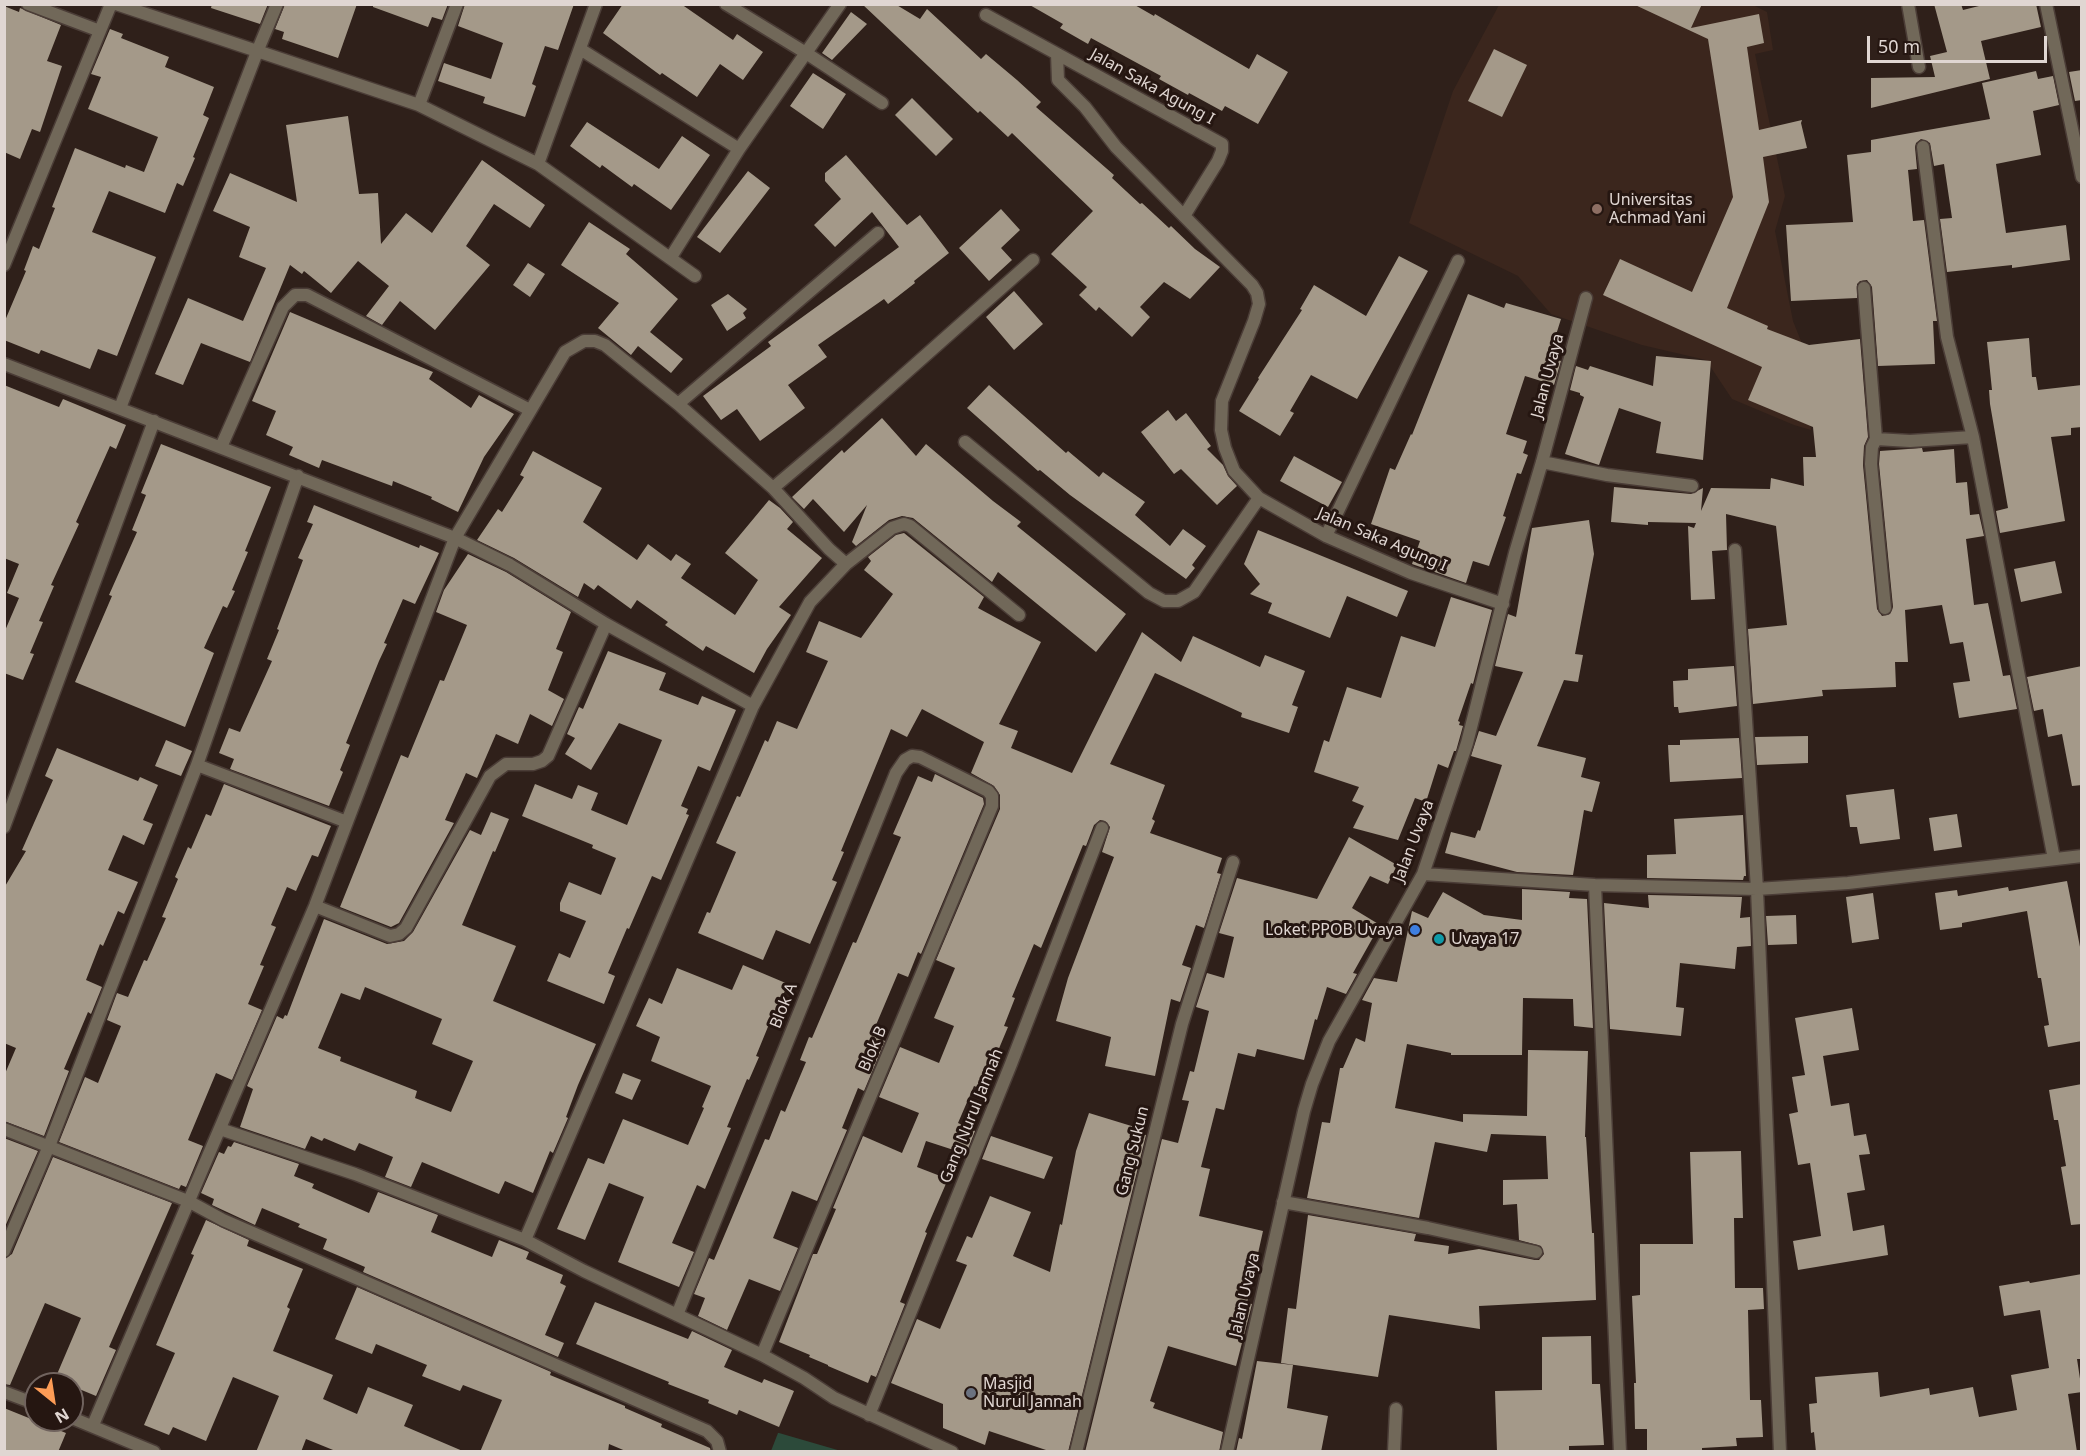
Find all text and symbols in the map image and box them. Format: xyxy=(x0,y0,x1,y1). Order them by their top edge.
scale bar xyxy=(1870,24,2050,62)
text: 50 m xyxy=(1878,34,1920,58)
street label: Jalan Saka Agung I xyxy=(1086,45,1218,129)
place label: Universitas Achmad Yani xyxy=(1609,190,1706,228)
marker: Universitas Achmad Yani xyxy=(1590,202,1604,216)
street label: Jalan Uvaya xyxy=(1528,332,1568,420)
street label: Jalan Saka Agung I xyxy=(1314,504,1450,576)
street label: Jalan Uvaya xyxy=(1390,797,1438,885)
place label: Loket PPOB Uvaya xyxy=(1265,920,1403,940)
marker: Loket PPOB Uvaya xyxy=(1408,923,1422,937)
place label: Uvaya 17 xyxy=(1451,929,1519,949)
marker: Uvaya 17 xyxy=(1432,932,1446,946)
street label: Blok A xyxy=(766,981,802,1031)
street label: Blok B xyxy=(855,1023,891,1075)
street label: Gang Nurul Jannah xyxy=(936,1046,1008,1186)
street label: Gang Sukun xyxy=(1113,1104,1153,1198)
street label: Jalan Uvaya xyxy=(1226,1251,1264,1339)
north arrow xyxy=(24,1372,84,1432)
place label: Masjid Nurul Jannah xyxy=(983,1374,1082,1412)
marker: Masjid Nurul Jannah xyxy=(964,1386,978,1400)
text: N xyxy=(51,1403,73,1429)

